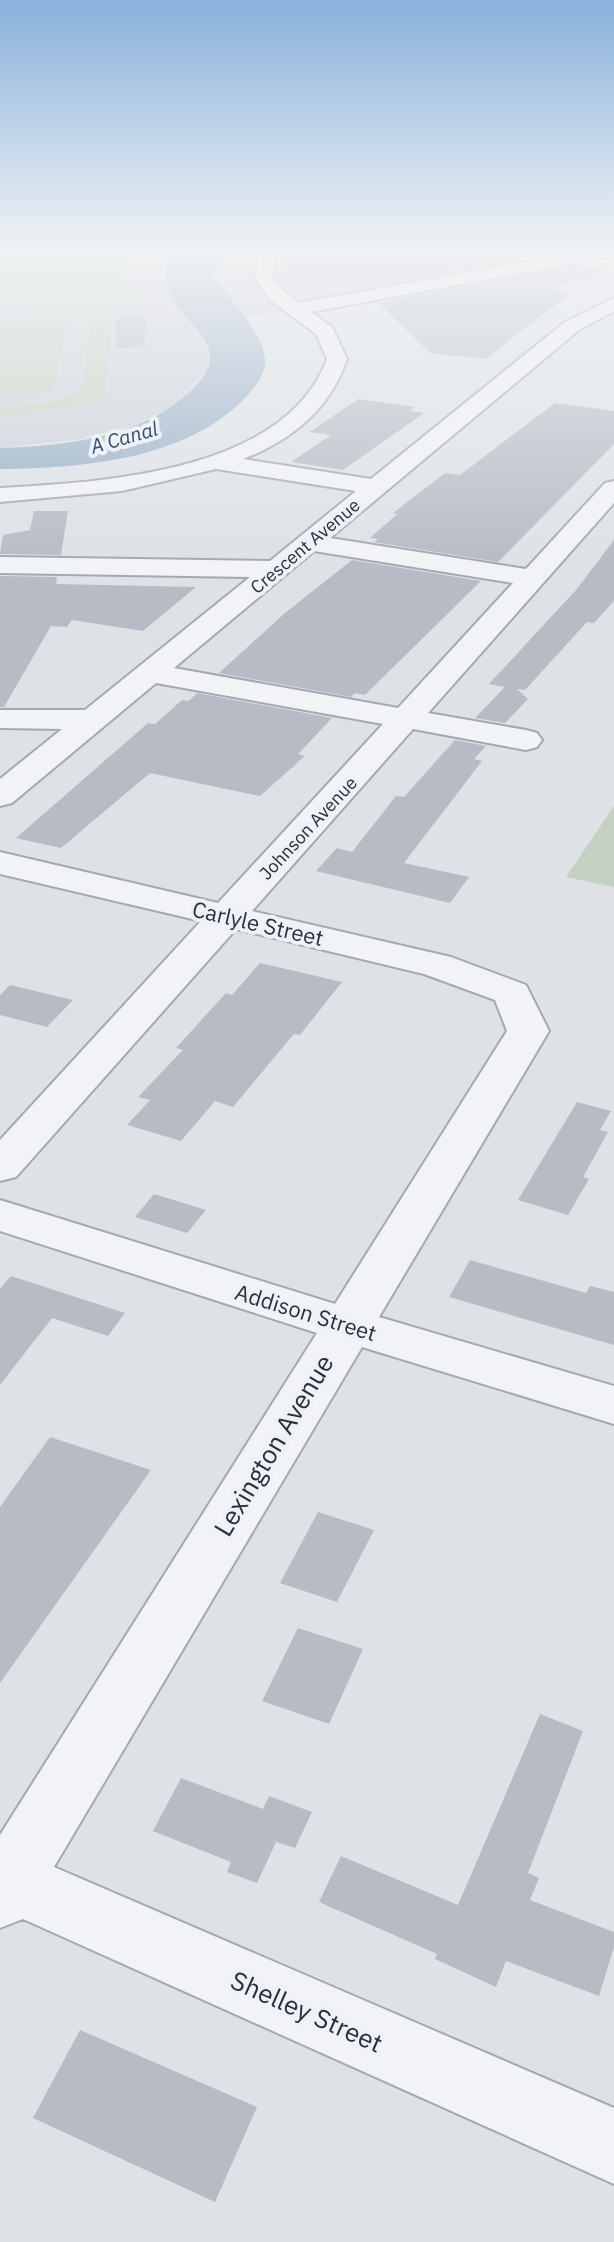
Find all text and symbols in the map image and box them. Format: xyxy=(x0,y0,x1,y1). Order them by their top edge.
water label: A Canal xyxy=(86,414,162,460)
street label: Crescent Avenue xyxy=(245,493,365,599)
street label: Johnson Avenue xyxy=(254,771,362,885)
street label: Carlyle Street xyxy=(190,894,326,952)
street label: Addison Street xyxy=(232,1277,380,1347)
street label: Lexington Avenue xyxy=(205,1348,341,1542)
street label: Shelley Street xyxy=(226,1962,388,2060)

